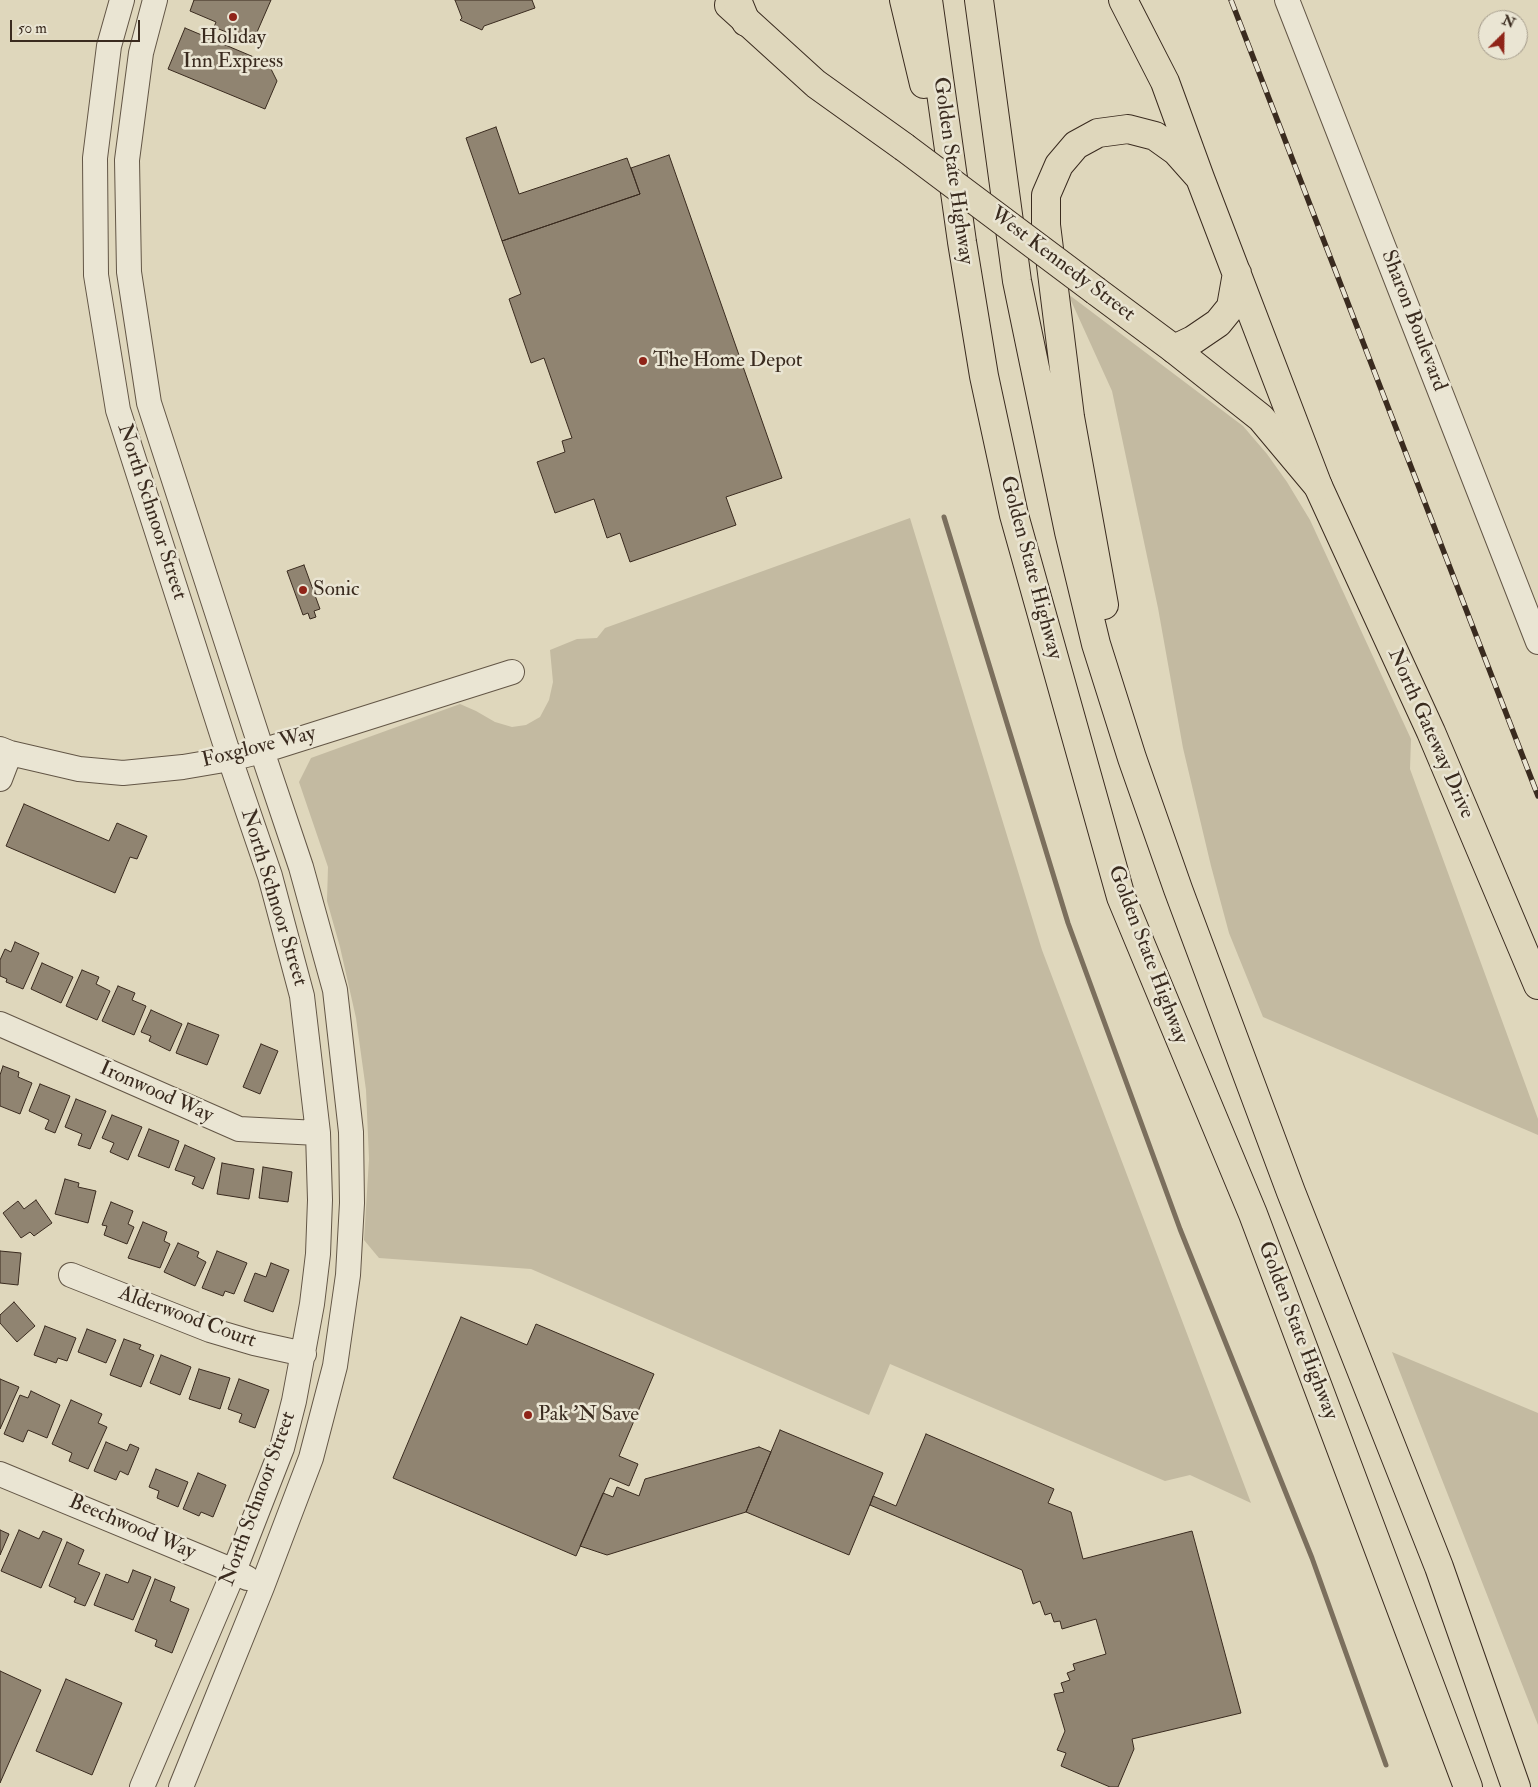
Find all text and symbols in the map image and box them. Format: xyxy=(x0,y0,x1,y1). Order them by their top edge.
scale bar xyxy=(12,10,142,42)
north arrow xyxy=(1478,10,1528,60)
marker: Holiday Inn Express xyxy=(227,11,239,23)
text: N xyxy=(1500,11,1518,32)
text: 50 m xyxy=(18,19,47,38)
place label: Holiday Inn Express xyxy=(183,25,283,75)
street label: Golden State Highway xyxy=(926,76,978,266)
street label: West Kennedy Street xyxy=(985,202,1139,328)
street label: Sharon Boulevard xyxy=(1375,247,1451,395)
place label: The Home Depot xyxy=(653,348,803,374)
marker: The Home Depot xyxy=(637,355,649,367)
street label: North Schnoor Street xyxy=(111,421,191,603)
street label: Golden State Highway xyxy=(993,474,1067,662)
place label: Sonic xyxy=(313,577,360,603)
marker: Sonic xyxy=(297,584,309,596)
street label: North Gateway Drive xyxy=(1381,645,1479,823)
street label: Foxglove Way xyxy=(199,722,319,774)
street label: North Schnoor Street xyxy=(234,807,312,989)
street label: Golden State Highway xyxy=(1101,862,1193,1048)
street label: Ironwood Way xyxy=(95,1057,217,1129)
street label: Golden State Highway xyxy=(1251,1238,1343,1424)
street label: Alderwood Court xyxy=(115,1281,259,1355)
place label: Pak 'N Save xyxy=(538,1402,639,1428)
street label: North Schnoor Street xyxy=(216,1408,302,1590)
marker: Pak 'N Save xyxy=(522,1409,534,1421)
street label: Beechwood Way xyxy=(65,1490,199,1566)

